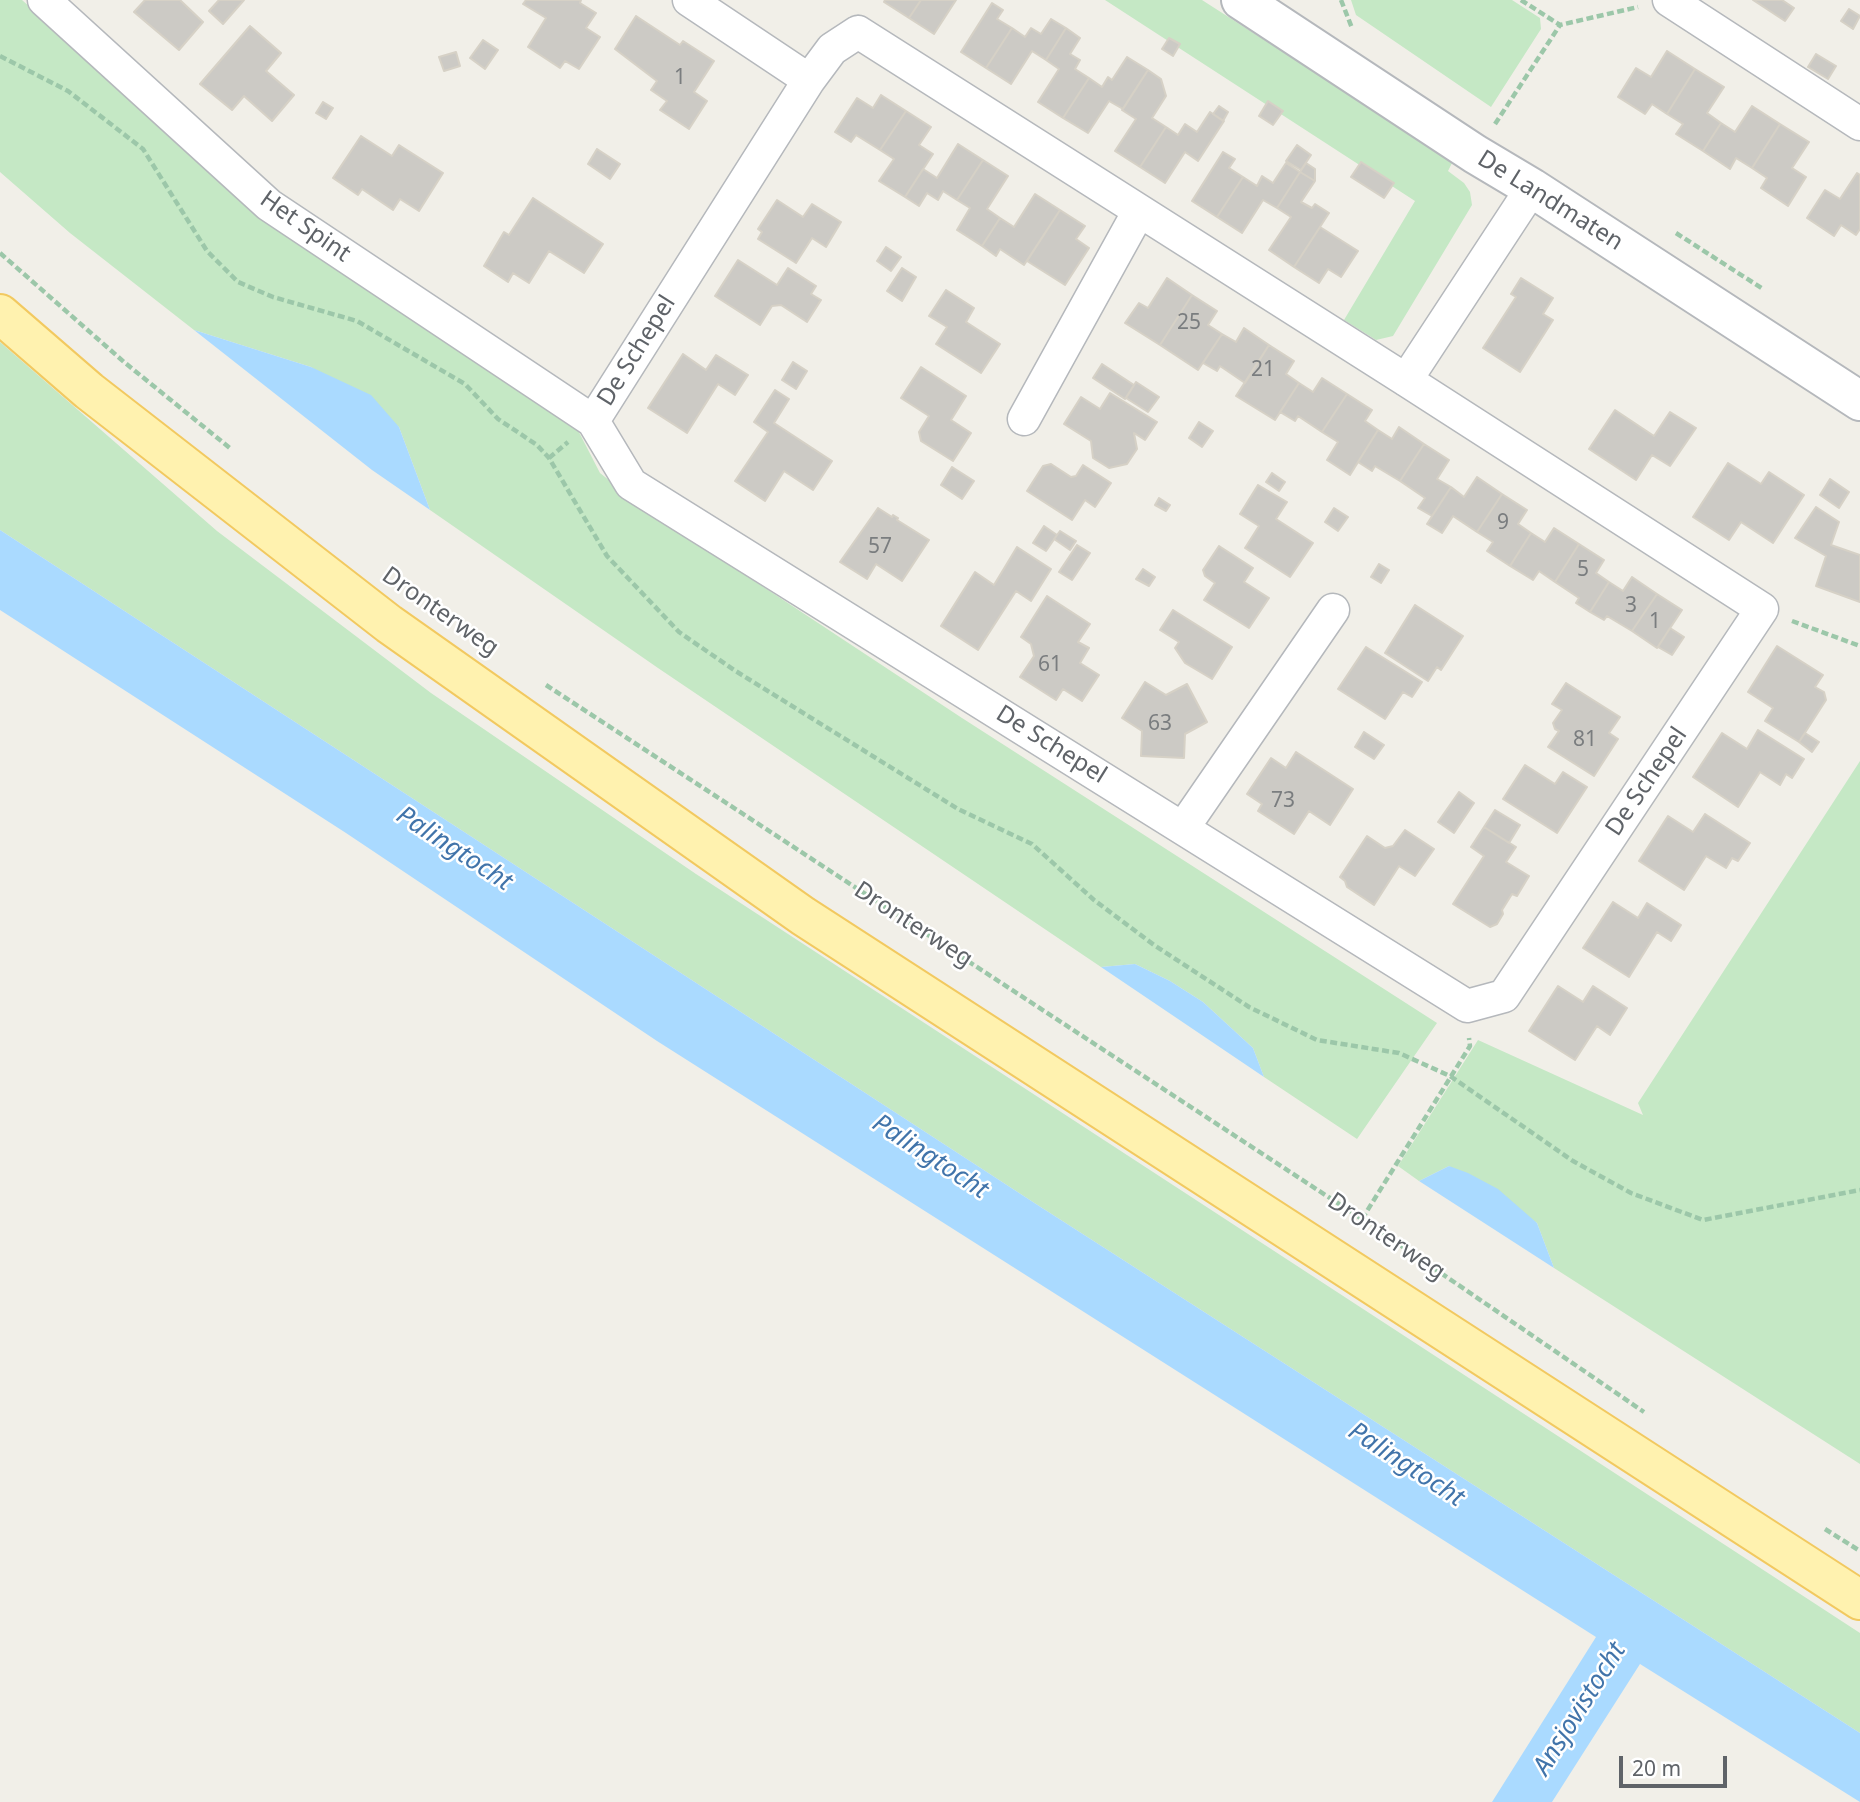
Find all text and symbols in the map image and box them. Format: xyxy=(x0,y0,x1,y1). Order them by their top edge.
house number: 1 xyxy=(674,65,686,91)
street label: De Landmaten xyxy=(1472,145,1628,257)
street label: Het Spint xyxy=(254,185,356,269)
street label: De Schepel xyxy=(592,290,682,412)
house number: 25 xyxy=(1177,310,1201,336)
house number: 21 xyxy=(1251,357,1275,383)
house number: 9 xyxy=(1497,510,1509,536)
house number: 57 xyxy=(868,534,892,560)
house number: 5 xyxy=(1577,557,1589,583)
street label: Dronterweg xyxy=(376,561,504,663)
house number: 3 xyxy=(1625,593,1637,619)
house number: 1 xyxy=(1649,609,1661,635)
house number: 61 xyxy=(1038,652,1062,678)
street label: De Schepel xyxy=(990,700,1112,790)
house number: 63 xyxy=(1148,711,1172,737)
street label: De Schepel xyxy=(1600,722,1694,842)
house number: 81 xyxy=(1573,727,1597,753)
house number: 73 xyxy=(1271,788,1295,814)
water label: Palingtocht xyxy=(390,800,518,898)
street label: Dronterweg xyxy=(848,876,978,974)
water label: Palingtocht xyxy=(866,1108,994,1206)
street label: Dronterweg xyxy=(1322,1187,1450,1287)
water label: Palingtocht xyxy=(1342,1416,1470,1514)
water label: Ansjovistocht xyxy=(1527,1637,1633,1781)
scale bar xyxy=(1622,1742,1730,1786)
text: 20 m xyxy=(1632,1754,1681,1782)

